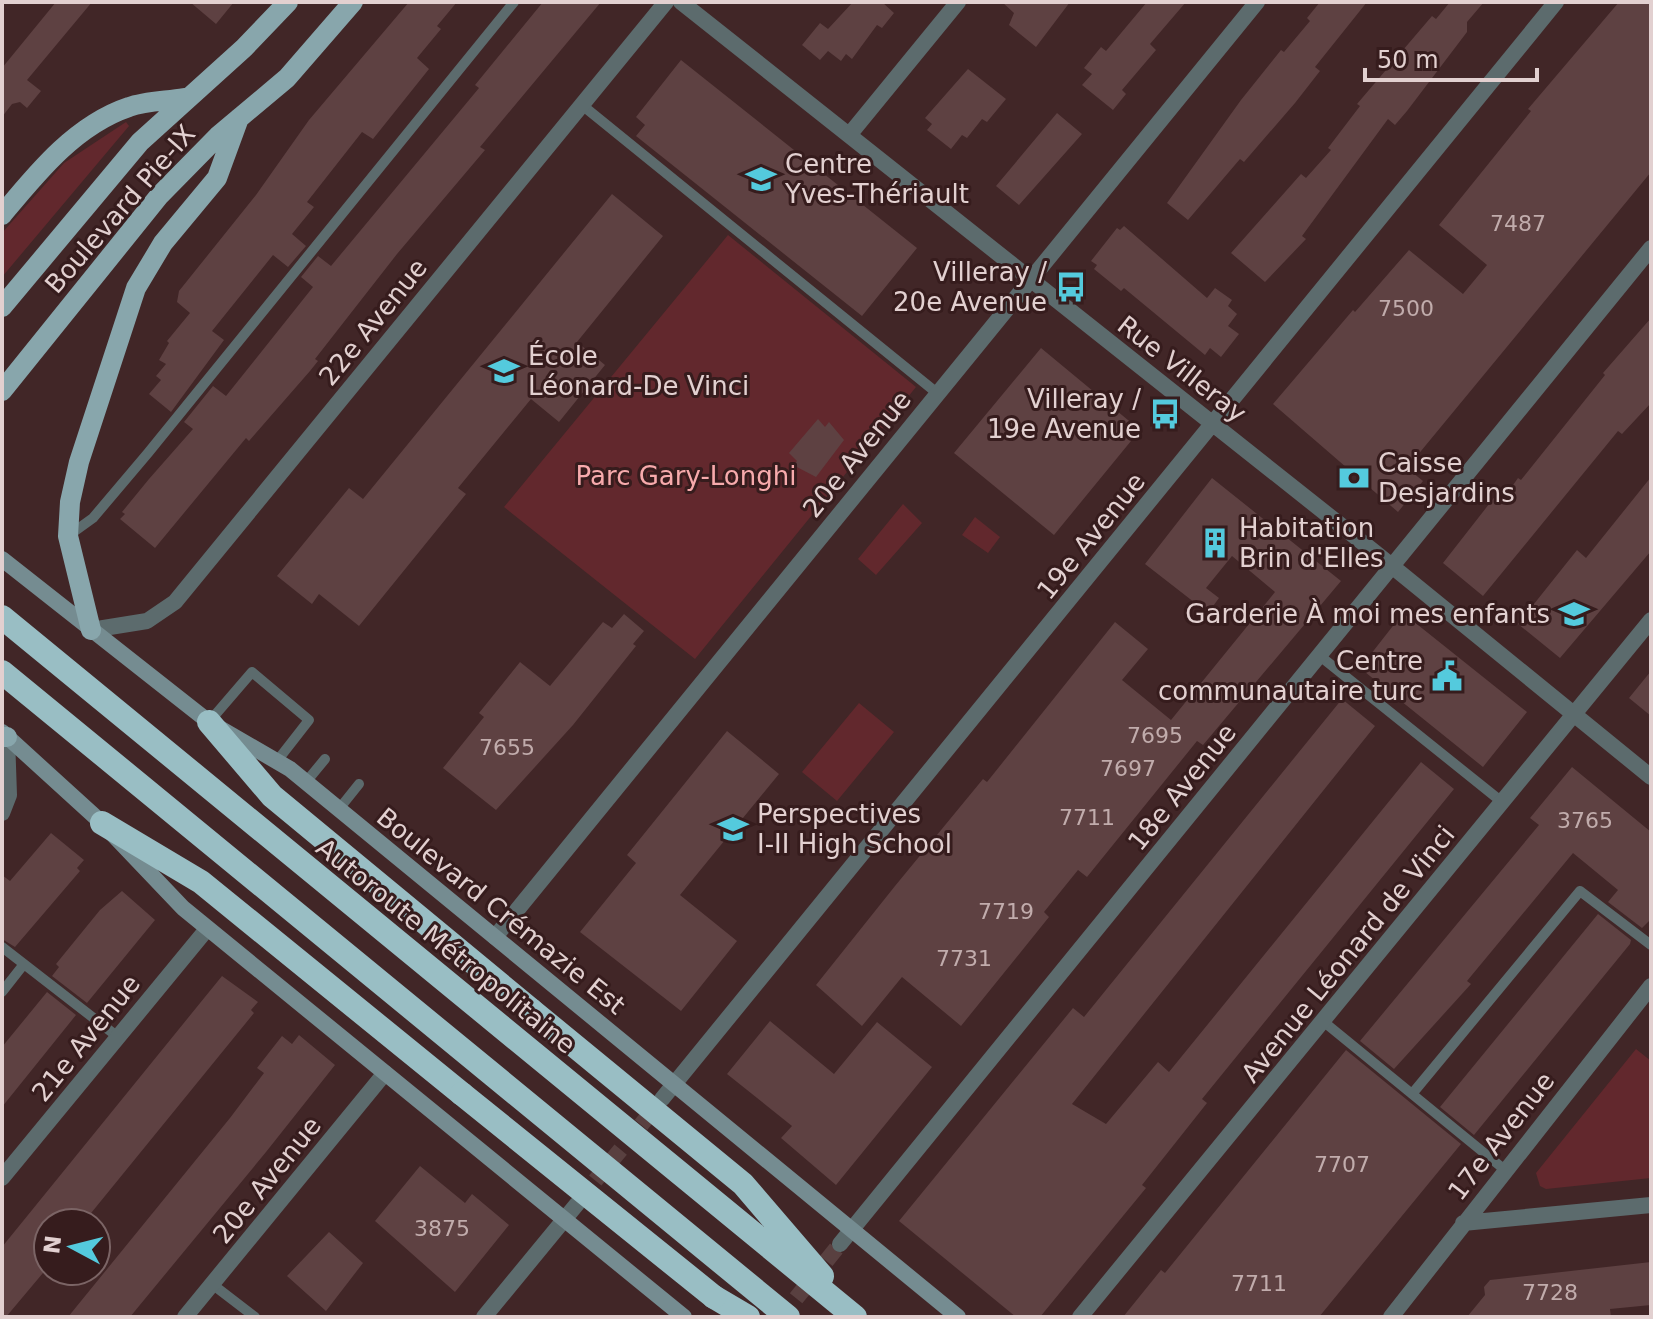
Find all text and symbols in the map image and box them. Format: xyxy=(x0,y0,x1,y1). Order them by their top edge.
scale bar xyxy=(1365,32,1537,82)
text: 50 m xyxy=(1377,46,1439,74)
street label: Boulevard Pie-IX xyxy=(39,119,201,299)
place label: Centre Yves-Thériault xyxy=(784,149,969,209)
school or university icon: Centre Yves-Thériault xyxy=(744,162,778,196)
house number: 7487 xyxy=(1490,211,1546,236)
street label: 22e Avenue xyxy=(313,253,433,391)
place label: Villeray / 20e Avenue xyxy=(893,257,1047,317)
bus stop icon: Villeray / 20e Avenue xyxy=(1054,270,1088,304)
house number: 7500 xyxy=(1378,296,1434,321)
street label: Rue Villeray xyxy=(1112,310,1252,428)
place label: École Léonard-De Vinci xyxy=(528,340,749,401)
school or university icon: École Léonard-De Vinci xyxy=(487,354,521,388)
place label: Villeray / 19e Avenue xyxy=(987,384,1141,444)
street label: 20e Avenue xyxy=(797,385,917,523)
bus stop icon: Villeray / 19e Avenue xyxy=(1148,397,1182,431)
place label: Caisse Desjardins xyxy=(1378,448,1515,508)
park label: Parc Gary-Longhi xyxy=(576,461,796,491)
bank icon: Caisse Desjardins xyxy=(1337,461,1371,495)
street label: 19e Avenue xyxy=(1031,467,1151,605)
place label: Habitation Brin d'Elles xyxy=(1239,513,1384,573)
building icon: Habitation Brin d'Elles xyxy=(1198,526,1232,560)
school or university icon: Garderie À moi mes enfants xyxy=(1557,597,1591,631)
place label: Garderie À moi mes enfants xyxy=(1185,598,1550,629)
place label: Centre communautaire turc xyxy=(1158,646,1423,706)
public building icon: Centre communautaire turc xyxy=(1430,659,1464,693)
street label: 18e Avenue xyxy=(1122,718,1242,856)
house number: 7695 xyxy=(1127,723,1183,748)
house number: 7655 xyxy=(479,735,535,760)
house number: 7697 xyxy=(1100,756,1156,781)
place label: Perspectives I-II High School xyxy=(757,799,952,859)
street label: Boulevard Crémazie Est xyxy=(371,802,631,1020)
house number: 7711 xyxy=(1059,805,1115,830)
house number: 3765 xyxy=(1557,808,1613,833)
school or university icon: Perspectives I-II High School xyxy=(716,812,750,846)
street label: Avenue Léonard de Vinci xyxy=(1235,820,1461,1088)
street label: Autoroute Métropolitaine xyxy=(310,832,582,1060)
house number: 7719 xyxy=(978,899,1034,924)
house number: 7731 xyxy=(936,946,992,971)
street label: 21e Avenue xyxy=(26,969,146,1107)
street label: 17e Avenue xyxy=(1442,1066,1560,1206)
street label: 20e Avenue xyxy=(207,1111,327,1249)
house number: 7707 xyxy=(1314,1152,1370,1177)
north arrow xyxy=(32,1207,112,1287)
house number: 3875 xyxy=(414,1216,470,1241)
text: N xyxy=(39,1234,66,1255)
house number: 7711 xyxy=(1231,1271,1287,1296)
house number: 7728 xyxy=(1522,1280,1578,1305)

